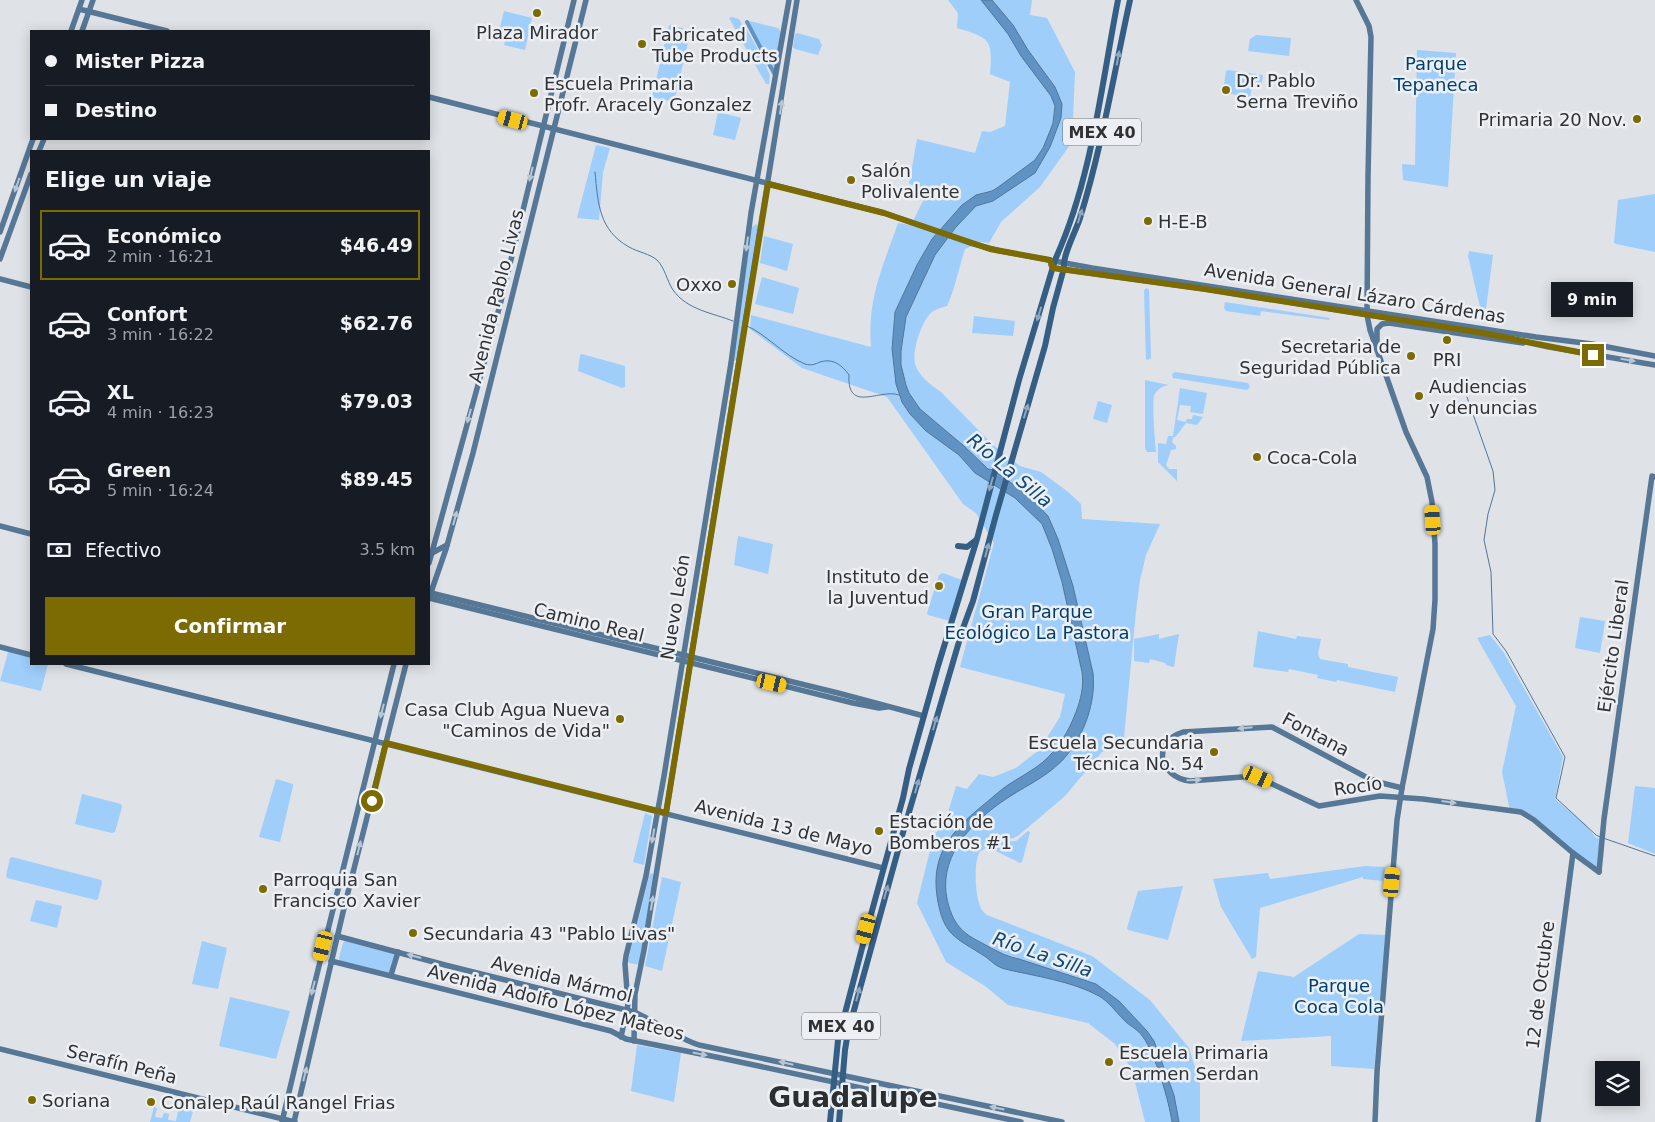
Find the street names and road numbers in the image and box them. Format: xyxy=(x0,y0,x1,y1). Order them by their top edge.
road number: MEX 40 xyxy=(1063,118,1141,146)
street label: Avenida Pablo Livas xyxy=(464,207,528,385)
street label: Avenida General Lázaro Cárdenas xyxy=(1203,259,1507,327)
street label: Nuevo León xyxy=(656,553,694,661)
street label: Ejército Liberal xyxy=(1593,578,1633,714)
street label: Camino Real xyxy=(532,598,646,646)
street label: Fontana xyxy=(1279,708,1353,760)
street label: Rocío xyxy=(1332,772,1384,800)
street label: Avenida 13 de Mayo xyxy=(693,795,875,859)
street label: 12 de Octubre xyxy=(1522,920,1558,1050)
street label: Avenida Mármol xyxy=(489,951,635,1007)
street label: Avenida Adolfo López Mateos xyxy=(426,960,686,1044)
road number: MEX 40 xyxy=(802,1012,880,1040)
street label: Serafín Peña xyxy=(65,1040,179,1088)

